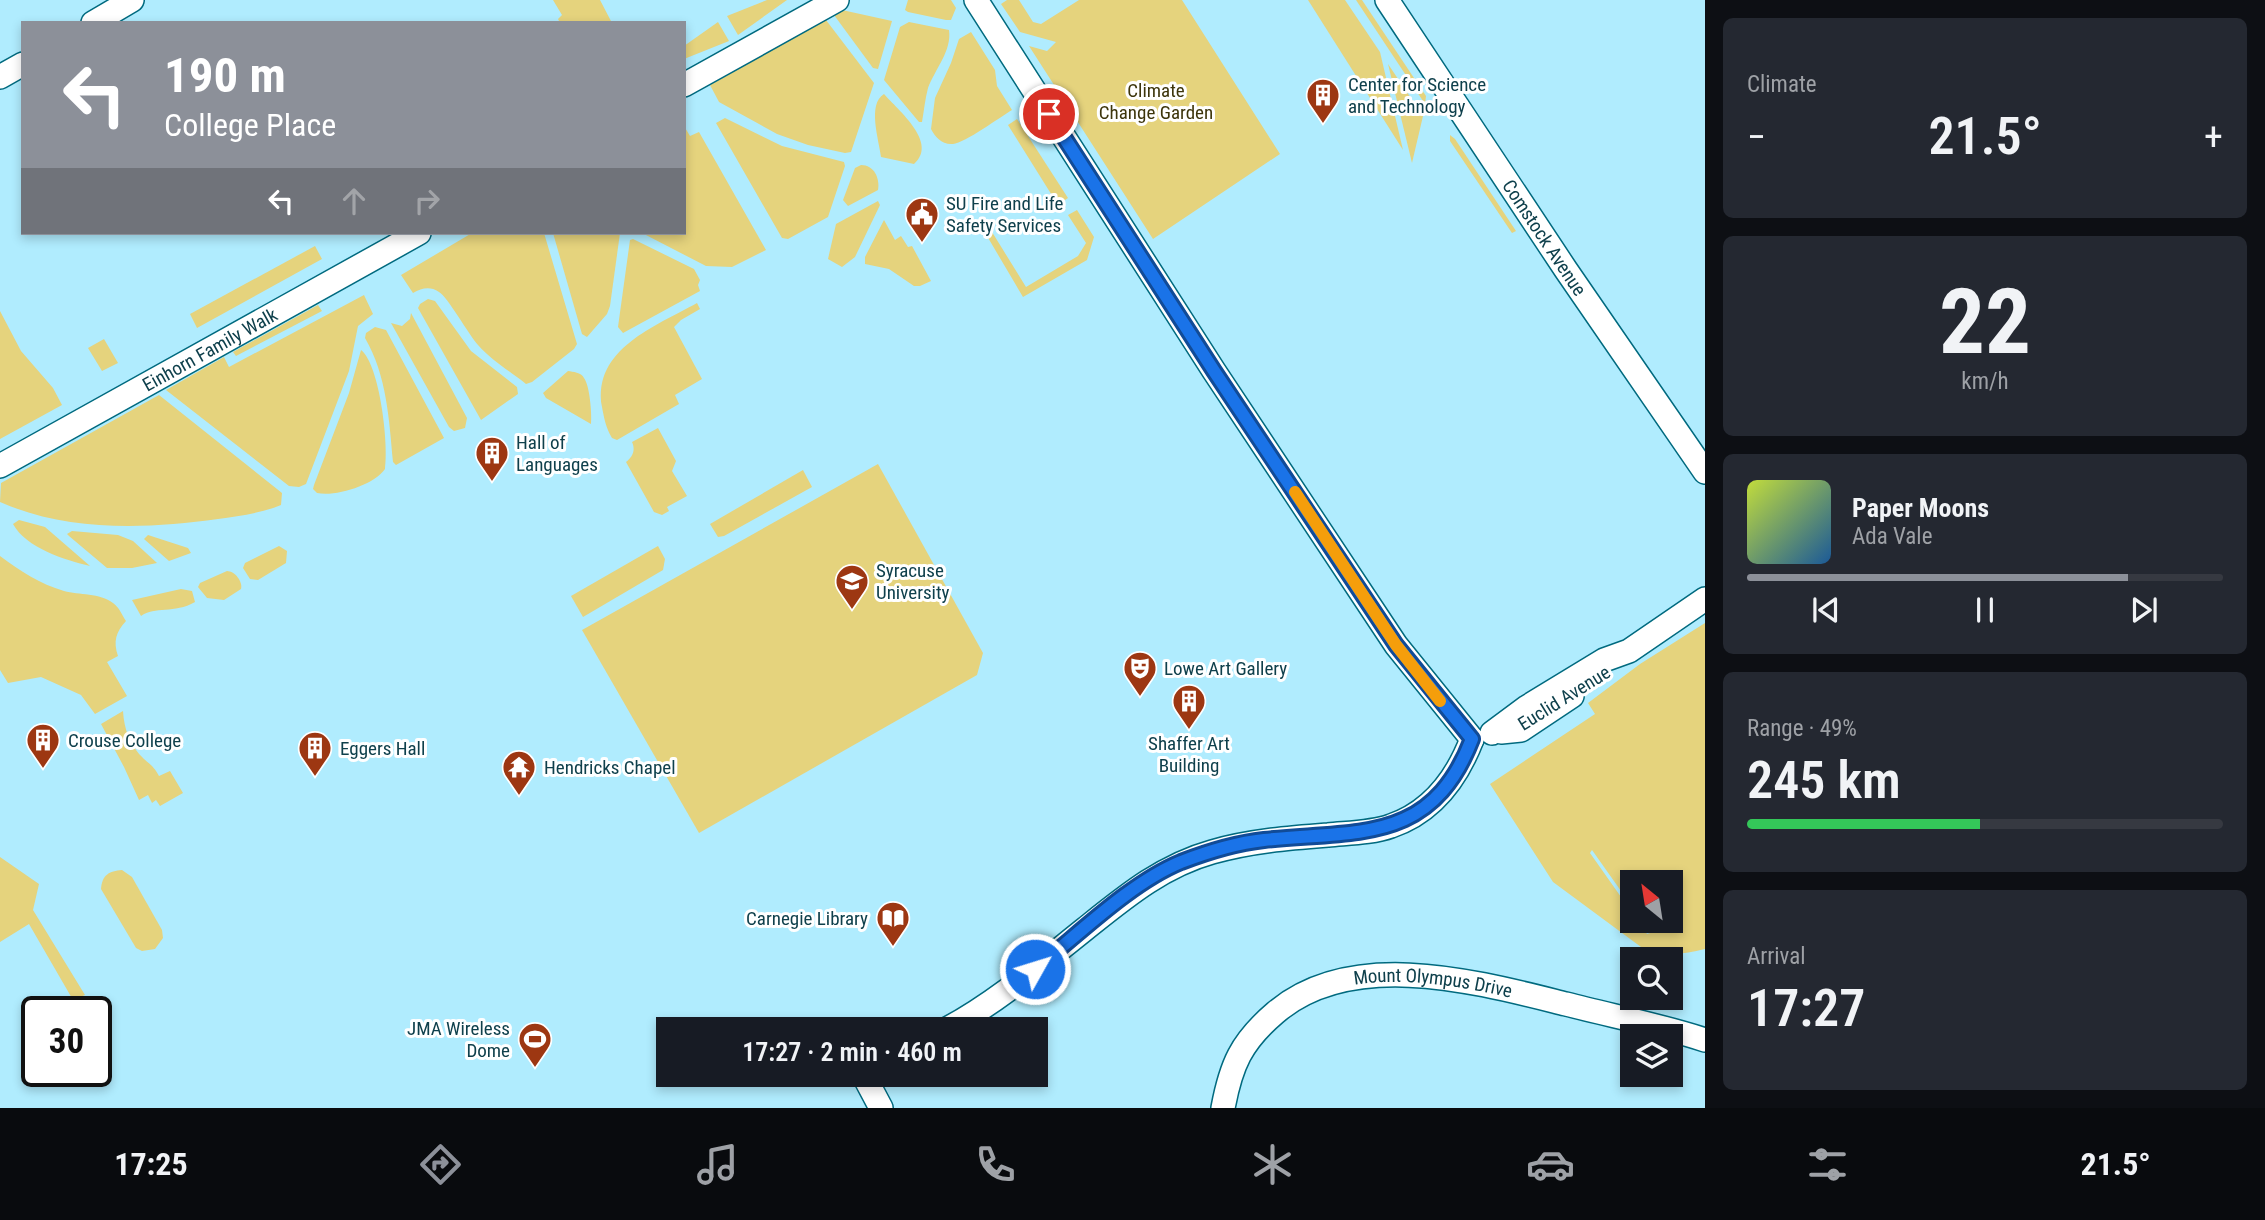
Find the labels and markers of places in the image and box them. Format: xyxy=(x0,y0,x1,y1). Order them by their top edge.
place label: Center for Science and Technology xyxy=(1348,73,1486,118)
building icon: Center for Science and Technology xyxy=(1304,76,1342,125)
pin xyxy=(1019,84,1079,144)
place label: SU Fire and Life Safety Services xyxy=(946,192,1064,237)
public building icon: SU Fire and Life Safety Services xyxy=(903,195,941,244)
place label: Hall of Languages xyxy=(516,431,598,476)
building icon: Hall of Languages xyxy=(473,434,511,483)
place label: Syracuse University xyxy=(876,559,950,604)
school or university icon: Syracuse University xyxy=(833,562,871,611)
theatre icon: Lowe Art Gallery xyxy=(1121,649,1159,698)
place label: Lowe Art Gallery xyxy=(1164,657,1287,680)
building icon: Shaffer Art Building xyxy=(1170,682,1208,731)
building icon: Crouse College xyxy=(24,721,62,770)
place label: Crouse College xyxy=(68,729,181,752)
building icon: Eggers Hall xyxy=(296,729,334,778)
place label: Shaffer Art Building xyxy=(1148,732,1230,777)
place label: Eggers Hall xyxy=(340,737,425,760)
temple icon: Hendricks Chapel xyxy=(500,748,538,797)
place label: Hendricks Chapel xyxy=(544,756,676,779)
library icon: Carnegie Library xyxy=(874,899,912,948)
place label: Carnegie Library xyxy=(746,907,868,930)
place label: JMA Wireless Dome xyxy=(407,1017,510,1062)
sports icon: JMA Wireless Dome xyxy=(516,1020,554,1069)

